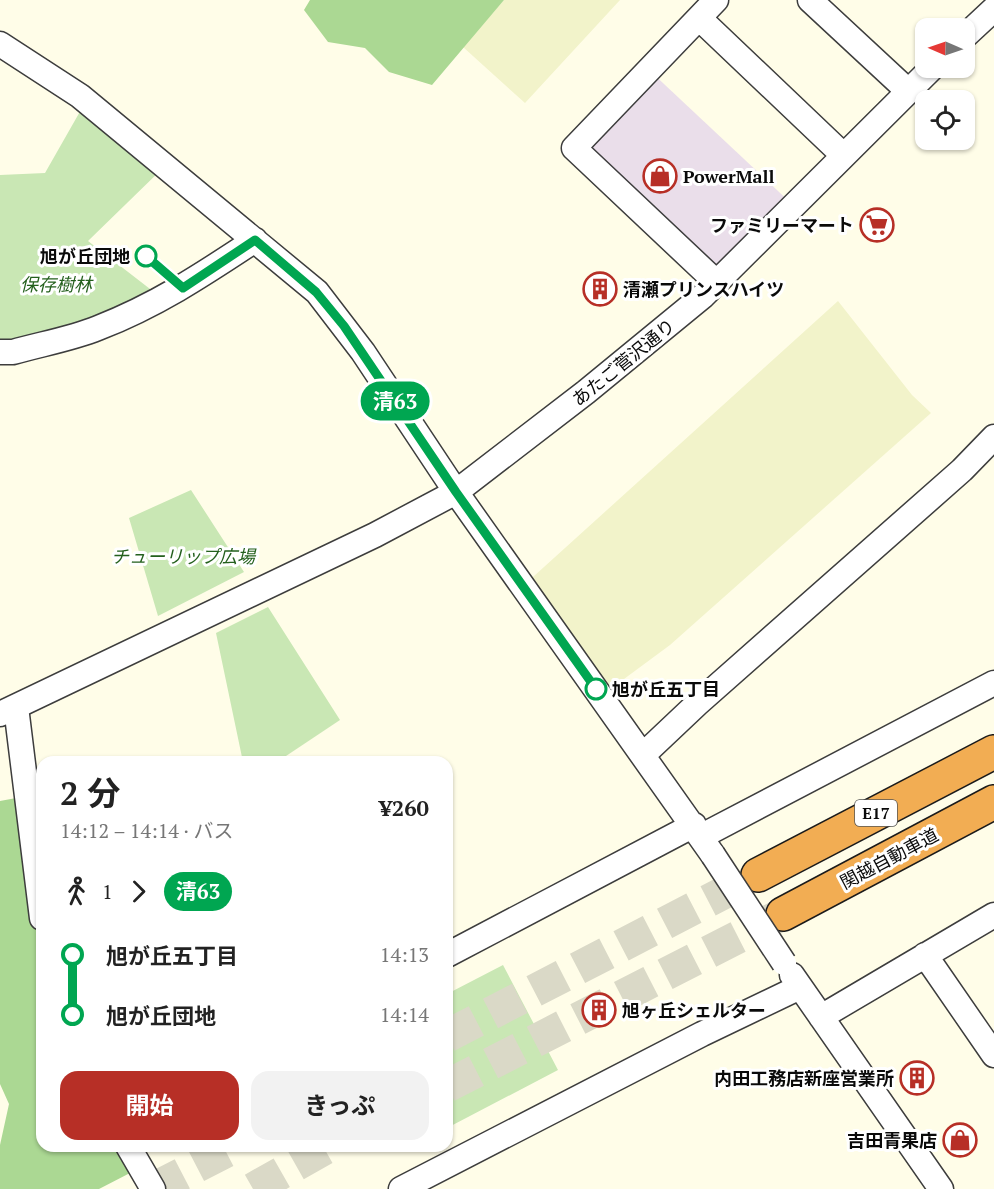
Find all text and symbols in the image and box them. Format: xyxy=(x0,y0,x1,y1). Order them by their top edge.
north arrow xyxy=(915,18,975,78)
map controls xyxy=(915,18,975,150)
button: locate xyxy=(915,90,975,150)
shop icon: PowerMall xyxy=(642,158,678,194)
place label: PowerMall xyxy=(683,164,775,188)
supermarket icon: ファミリーマート xyxy=(859,207,895,243)
place label: ファミリーマート xyxy=(710,213,854,237)
place label: 旭が丘団地 xyxy=(40,244,130,268)
marker: 旭が丘団地 xyxy=(135,245,157,267)
building icon: 清瀬プリンスハイツ xyxy=(582,271,618,307)
park label: 保存樹林 xyxy=(20,272,94,296)
place label: 清瀬プリンスハイツ xyxy=(623,277,784,301)
street label: あたご菅沢通り xyxy=(566,313,680,411)
line badge: 清63 xyxy=(360,382,430,420)
text: 清63 xyxy=(373,387,417,415)
park label: チューリップ広場 xyxy=(111,544,257,568)
place label: 旭が丘五丁目 xyxy=(612,677,720,701)
marker: 旭が丘五丁目 xyxy=(585,678,607,700)
text: 2 分 xyxy=(60,771,121,814)
text: ¥260 xyxy=(379,793,429,822)
road number: E17 xyxy=(855,800,897,826)
text: 14:12 – 14:14 · バス xyxy=(60,817,234,844)
street label: 関越自動車道 xyxy=(836,822,942,894)
icon: walk xyxy=(60,875,93,908)
icon: forward xyxy=(122,875,155,908)
text: 清63 xyxy=(176,877,220,905)
text: 1 xyxy=(102,878,113,905)
text: 旭が丘五丁目 xyxy=(106,941,238,970)
text: 14:13 xyxy=(380,941,429,968)
building icon: 旭ヶ丘シェルター xyxy=(581,992,617,1028)
place label: 旭ヶ丘シェルター xyxy=(622,998,766,1022)
text: 旭が丘団地 xyxy=(106,1001,216,1030)
text: 14:14 xyxy=(380,1001,429,1028)
building icon: 内田工務店新座営業所 xyxy=(899,1060,935,1096)
place label: 内田工務店新座営業所 xyxy=(714,1066,894,1090)
button: 開始 xyxy=(60,1071,239,1140)
button: きっぷ xyxy=(251,1071,429,1140)
shop icon: 吉田青果店 xyxy=(942,1122,978,1158)
place label: 吉田青果店 xyxy=(847,1128,937,1152)

